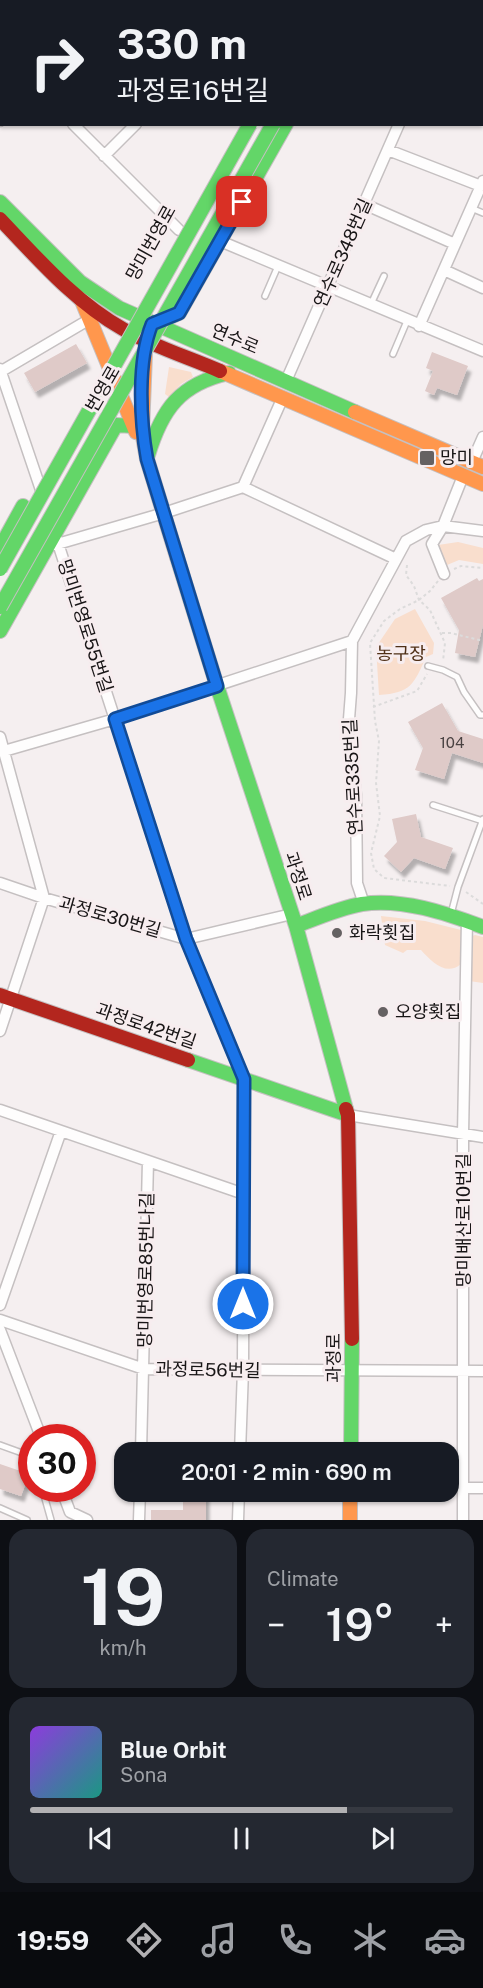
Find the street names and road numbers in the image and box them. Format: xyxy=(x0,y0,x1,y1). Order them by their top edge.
street label: 연수로348번길 xyxy=(309,195,376,311)
street label: 망미번영로 xyxy=(121,201,180,284)
street label: 연수로 xyxy=(208,319,262,358)
street label: 번영로 xyxy=(81,362,124,416)
street label: 망미번영로55번길 xyxy=(54,557,117,695)
street label: 연수로335번길 xyxy=(339,718,366,836)
street label: 과정로 xyxy=(281,849,316,903)
street label: 과정로30번길 xyxy=(57,892,164,941)
street label: 과정로42번길 xyxy=(93,999,199,1053)
street label: 망미배산로10번길 xyxy=(453,1153,474,1287)
street label: 망미번영로85번나길 xyxy=(134,1192,157,1348)
street label: 과정로 xyxy=(323,1333,344,1383)
street label: 과정로56번길 xyxy=(155,1358,261,1381)

